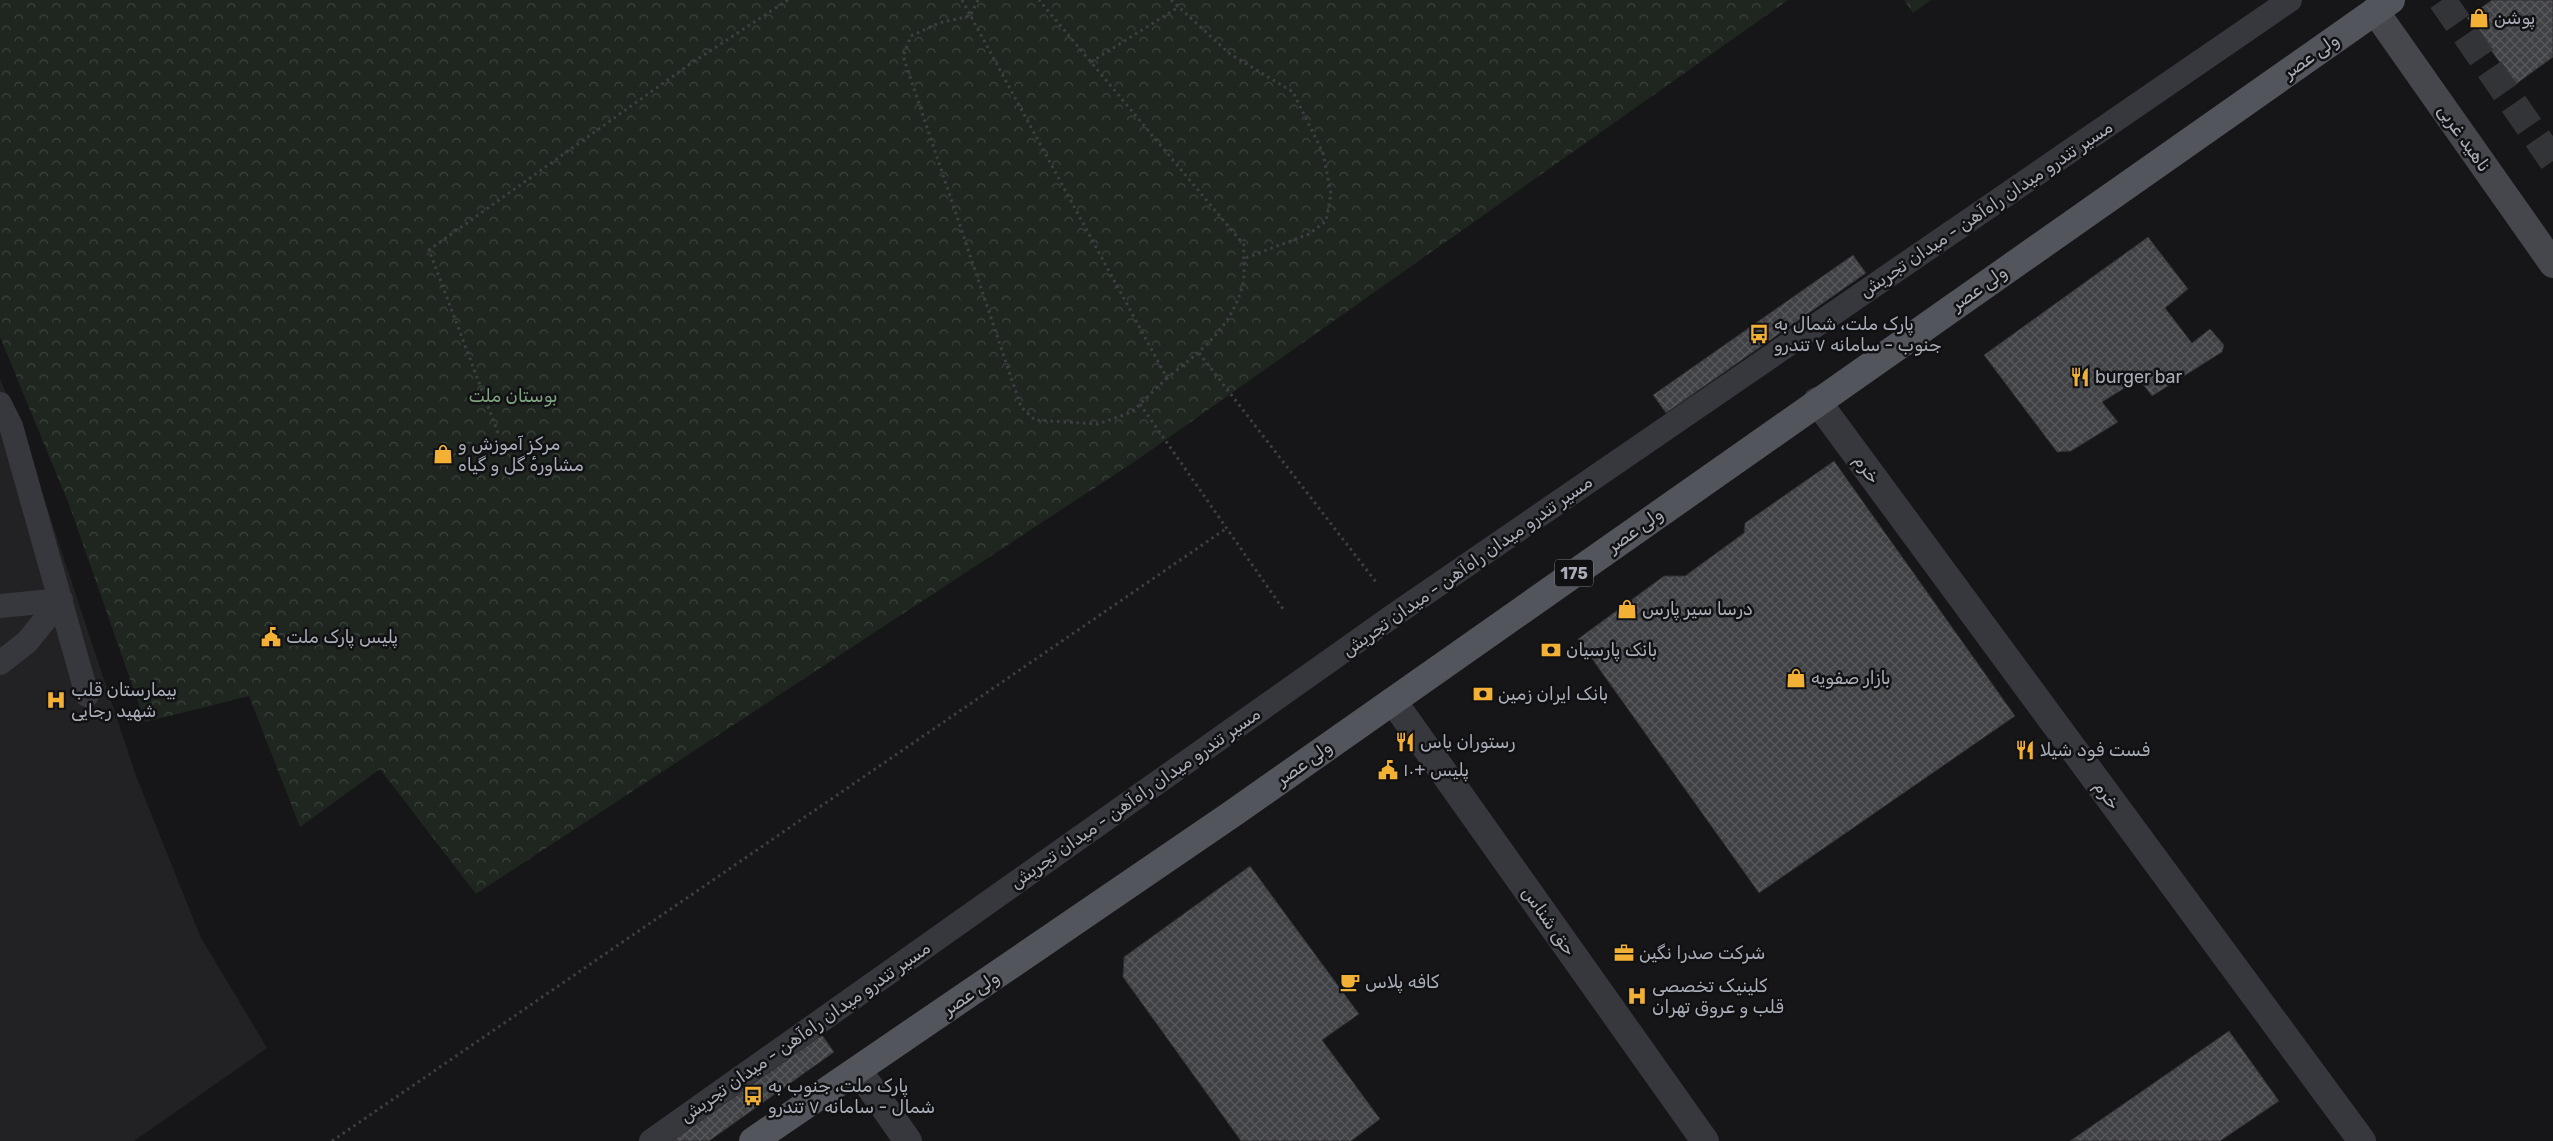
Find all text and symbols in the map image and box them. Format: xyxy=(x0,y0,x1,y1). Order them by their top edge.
shop icon: پوشن xyxy=(2468,7,2490,29)
place label: پوشن xyxy=(2494,7,2535,30)
street label: ولی عصر xyxy=(2278,29,2343,84)
street label: ناهید غربی xyxy=(2433,100,2495,176)
street label: مسیر تندرو میدان راه‌آهن - میدان تجریش xyxy=(1855,116,2117,302)
street label: ولی عصر xyxy=(1946,261,2011,316)
place label: پارک ملت، شمال به جنوب - سامانه ۷ تندرو xyxy=(1774,313,1942,356)
bus stop icon: پارک ملت، شمال به جنوب - سامانه ۷ تندرو xyxy=(1748,323,1770,345)
restaurant icon: burger bar xyxy=(2069,366,2091,388)
place label: burger bar xyxy=(2095,366,2183,388)
park label: بوستان ملت xyxy=(468,385,558,407)
place label: مرکز آموزش و مشاورهٔ گل و گیاه xyxy=(458,433,584,476)
shop icon: مرکز آموزش و مشاورهٔ گل و گیاه xyxy=(432,443,454,465)
street label: خرم xyxy=(1849,450,1885,488)
street label: مسیر تندرو میدان راه‌آهن - میدان تجریش xyxy=(1337,471,1597,661)
street label: ولی عصر xyxy=(1602,503,1667,558)
road number: 175 xyxy=(1555,560,1593,586)
shop icon: درسا سیر پارس xyxy=(1616,598,1638,620)
place label: درسا سیر پارس xyxy=(1642,598,1753,621)
public building icon: پلیس پارک ملت xyxy=(260,626,282,648)
place label: پلیس پارک ملت xyxy=(286,626,398,649)
bank icon: بانک پارسیان xyxy=(1540,639,1562,661)
place label: بانک پارسیان xyxy=(1566,639,1657,662)
shop icon: بازار صفویه xyxy=(1785,667,1807,689)
place label: بازار صفویه xyxy=(1811,667,1891,689)
place label: بیمارستان قلب شهید رجایی xyxy=(71,679,177,722)
bank icon: بانک ایران زمین xyxy=(1472,683,1494,705)
place label: بانک ایران زمین xyxy=(1498,683,1608,705)
hospital icon: بیمارستان قلب شهید رجایی xyxy=(45,689,67,711)
street label: مسیر تندرو میدان راه‌آهن - میدان تجریش xyxy=(1005,703,1265,893)
restaurant icon: رستوران یاس xyxy=(1394,731,1416,753)
place label: رستوران یاس xyxy=(1420,731,1515,753)
street label: ولی عصر xyxy=(1271,736,1336,791)
restaurant icon: فست فود شیلا xyxy=(2014,739,2036,761)
place label: فست فود شیلا xyxy=(2040,739,2150,761)
public building icon: پلیس +۱۰ xyxy=(1377,759,1399,781)
place label: پلیس +۱۰ xyxy=(1403,759,1469,782)
street label: خرم xyxy=(2089,776,2125,814)
street label: حق شناس xyxy=(1517,882,1581,960)
street label: مسیر تندرو میدان راه‌آهن - میدان تجریش xyxy=(675,937,935,1127)
office icon: شرکت صدرا نگین xyxy=(1613,942,1635,964)
place label: شرکت صدرا نگین xyxy=(1639,942,1765,964)
street label: ولی عصر xyxy=(938,966,1003,1020)
cafe icon: کافه پلاس xyxy=(1339,971,1361,993)
place label: کافه پلاس xyxy=(1365,971,1439,994)
place label: کلینیک تخصصی قلب و عروق تهران xyxy=(1652,975,1784,1018)
hospital icon: کلینیک تخصصی قلب و عروق تهران xyxy=(1626,985,1648,1007)
place label: پارک ملت، جنوب به شمال - سامانه ۷ تندرو xyxy=(768,1075,935,1118)
bus stop icon: پارک ملت، جنوب به شمال - سامانه ۷ تندرو xyxy=(742,1085,764,1107)

